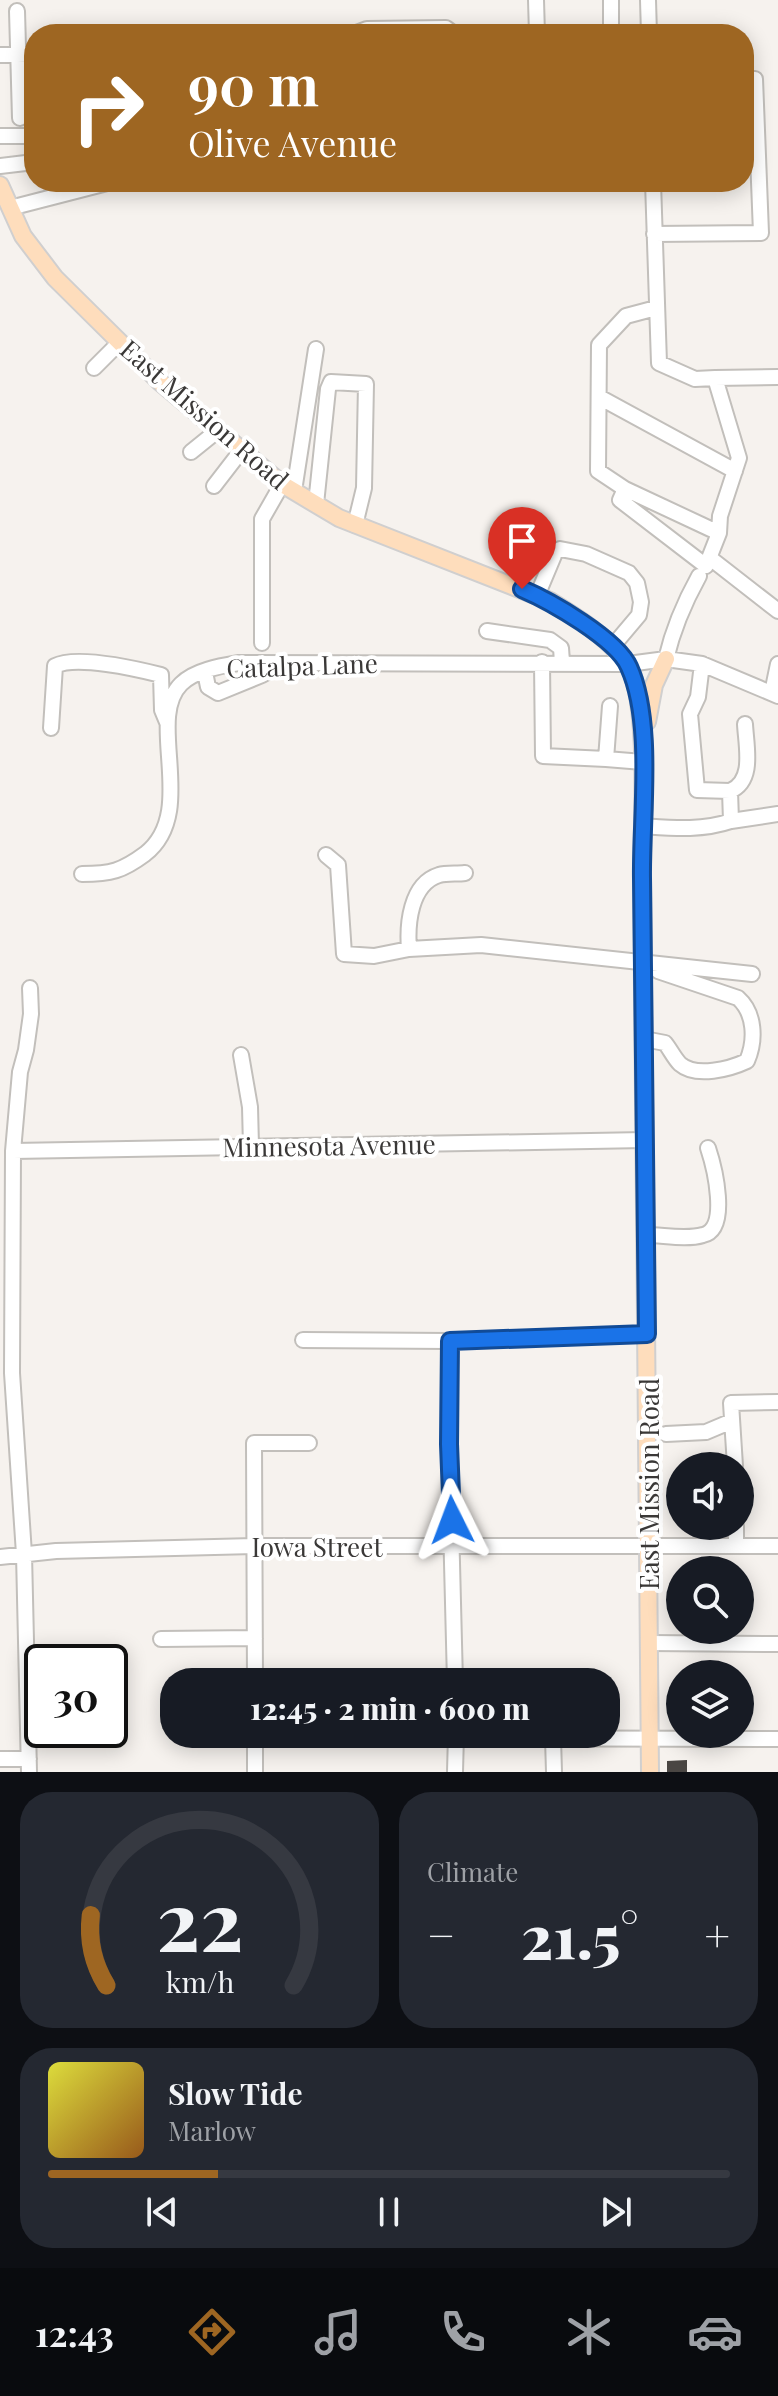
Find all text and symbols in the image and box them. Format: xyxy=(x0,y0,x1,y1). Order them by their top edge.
text: 90 m xyxy=(188,46,319,121)
icon: right xyxy=(56,56,160,160)
text: Olive Avenue xyxy=(188,118,397,166)
street label: East Mission Road xyxy=(113,331,297,497)
pin xyxy=(488,507,556,589)
icon: arrive xyxy=(500,519,544,563)
street label: Catalpa Lane xyxy=(226,645,378,685)
street label: Minnesota Avenue xyxy=(222,1126,436,1164)
street label: East Mission Road xyxy=(631,1378,666,1590)
map controls xyxy=(666,1452,754,1748)
button: sound xyxy=(666,1452,754,1540)
position arrow xyxy=(410,1478,494,1562)
street label: Iowa Street xyxy=(251,1529,383,1564)
button: search xyxy=(666,1556,754,1644)
speed limit sign: 30 xyxy=(24,1644,128,1748)
button: layers xyxy=(666,1660,754,1748)
text: 12:45 · 2 min · 600 m xyxy=(250,1688,530,1728)
text: Climate xyxy=(427,1854,518,1889)
text: 22 xyxy=(156,1862,243,1973)
text: 21.5° xyxy=(521,1894,639,1974)
text: − xyxy=(427,1904,455,1963)
text: + xyxy=(704,1904,730,1963)
text: km/h xyxy=(165,1962,234,2000)
text: Slow Tide xyxy=(168,2073,303,2113)
text: Marlow xyxy=(168,2113,256,2148)
icon: previous xyxy=(140,2190,184,2234)
icon: pause xyxy=(367,2190,411,2234)
icon: next xyxy=(594,2190,638,2234)
icon: directions xyxy=(184,2304,240,2360)
icon: music xyxy=(310,2304,366,2360)
icon: phone xyxy=(435,2304,491,2360)
icon: climate xyxy=(561,2304,617,2360)
icon: car xyxy=(687,2304,743,2360)
text: 12:43 xyxy=(35,2308,114,2356)

